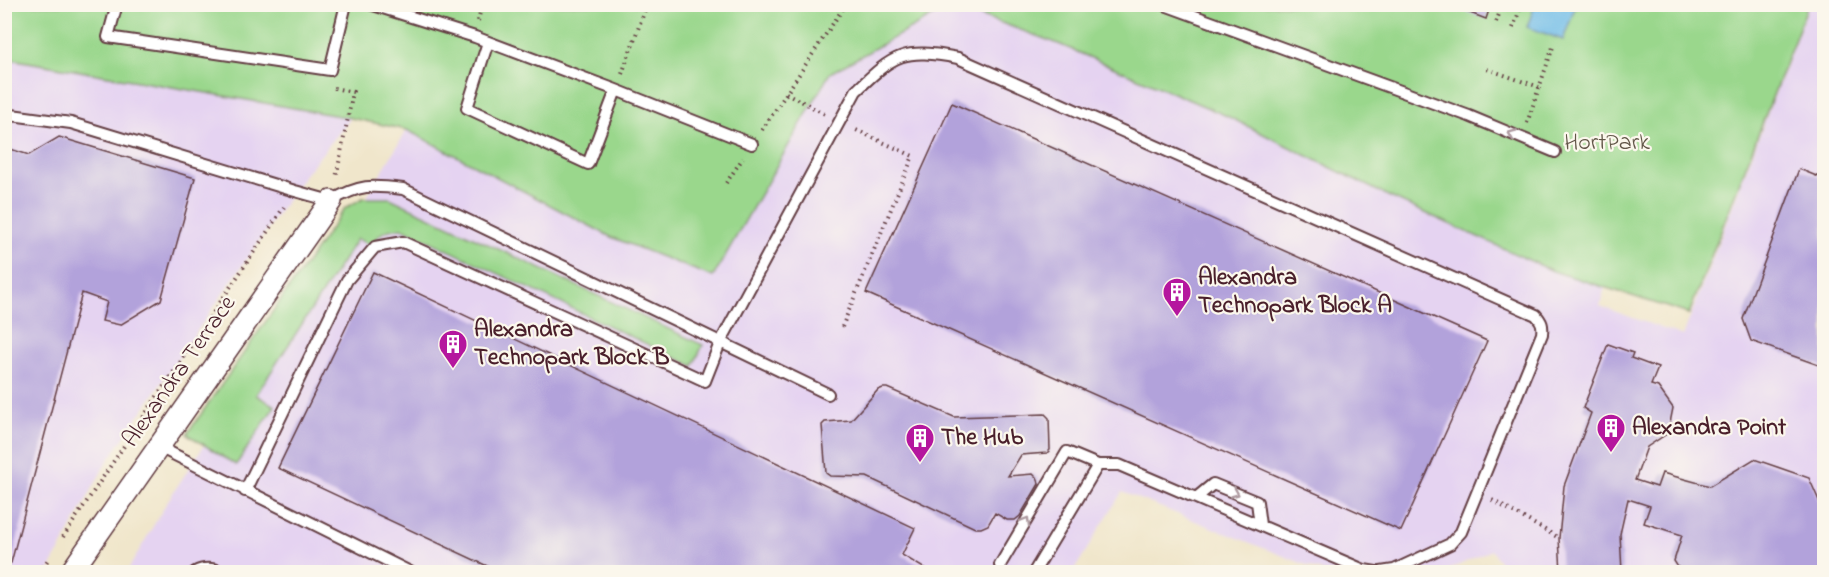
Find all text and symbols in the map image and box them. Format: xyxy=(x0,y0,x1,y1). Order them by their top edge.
park label: HortPark xyxy=(1564,126,1650,161)
one-way arrow xyxy=(1508,129,1519,141)
place label: Alexandra Technopark Block A xyxy=(1198,261,1392,324)
building icon: Alexandra Technopark Block A xyxy=(1161,276,1193,318)
street label: Alexandra Terrace xyxy=(114,289,246,455)
place label: Alexandra Technopark Block B xyxy=(474,313,669,376)
building icon: Alexandra Technopark Block B xyxy=(437,328,469,370)
place label: Alexandra Point xyxy=(1632,411,1787,446)
building icon: Alexandra Point xyxy=(1595,412,1627,454)
place label: The Hub xyxy=(941,421,1024,456)
building icon: The Hub xyxy=(904,422,936,464)
one-way arrow xyxy=(1229,486,1240,498)
one-way arrow xyxy=(1019,517,1031,527)

